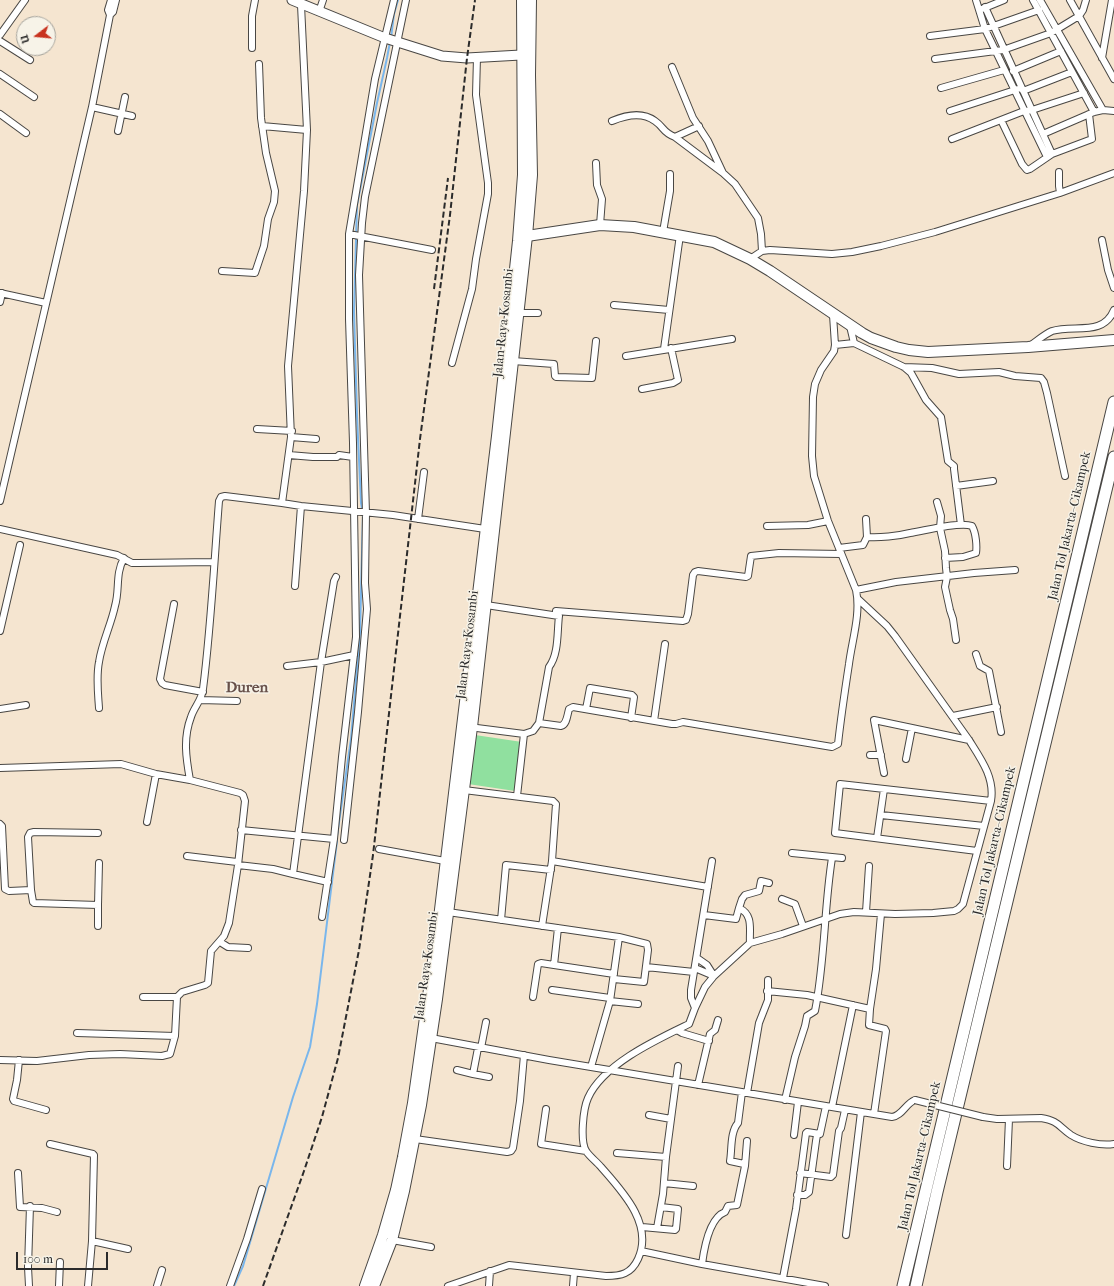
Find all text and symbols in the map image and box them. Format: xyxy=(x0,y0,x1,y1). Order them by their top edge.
north arrow xyxy=(16,16,56,56)
text: U xyxy=(18,33,32,45)
street label: Jalan Raya Kosambi xyxy=(491,268,517,378)
street label: Jalan Tol Jakarta–Cikampek xyxy=(1045,450,1095,602)
street label: Jalan Raya Kosambi xyxy=(454,590,482,700)
district label: Duren xyxy=(226,679,268,697)
street label: Jalan Tol Jakarta–Cikampek xyxy=(970,765,1020,917)
street label: Jalan Raya Kosambi xyxy=(412,911,442,1021)
street label: Jalan Tol Jakarta–Cikampek xyxy=(895,1080,945,1232)
scale bar xyxy=(18,1244,110,1270)
text: 100 m xyxy=(23,1252,53,1266)

